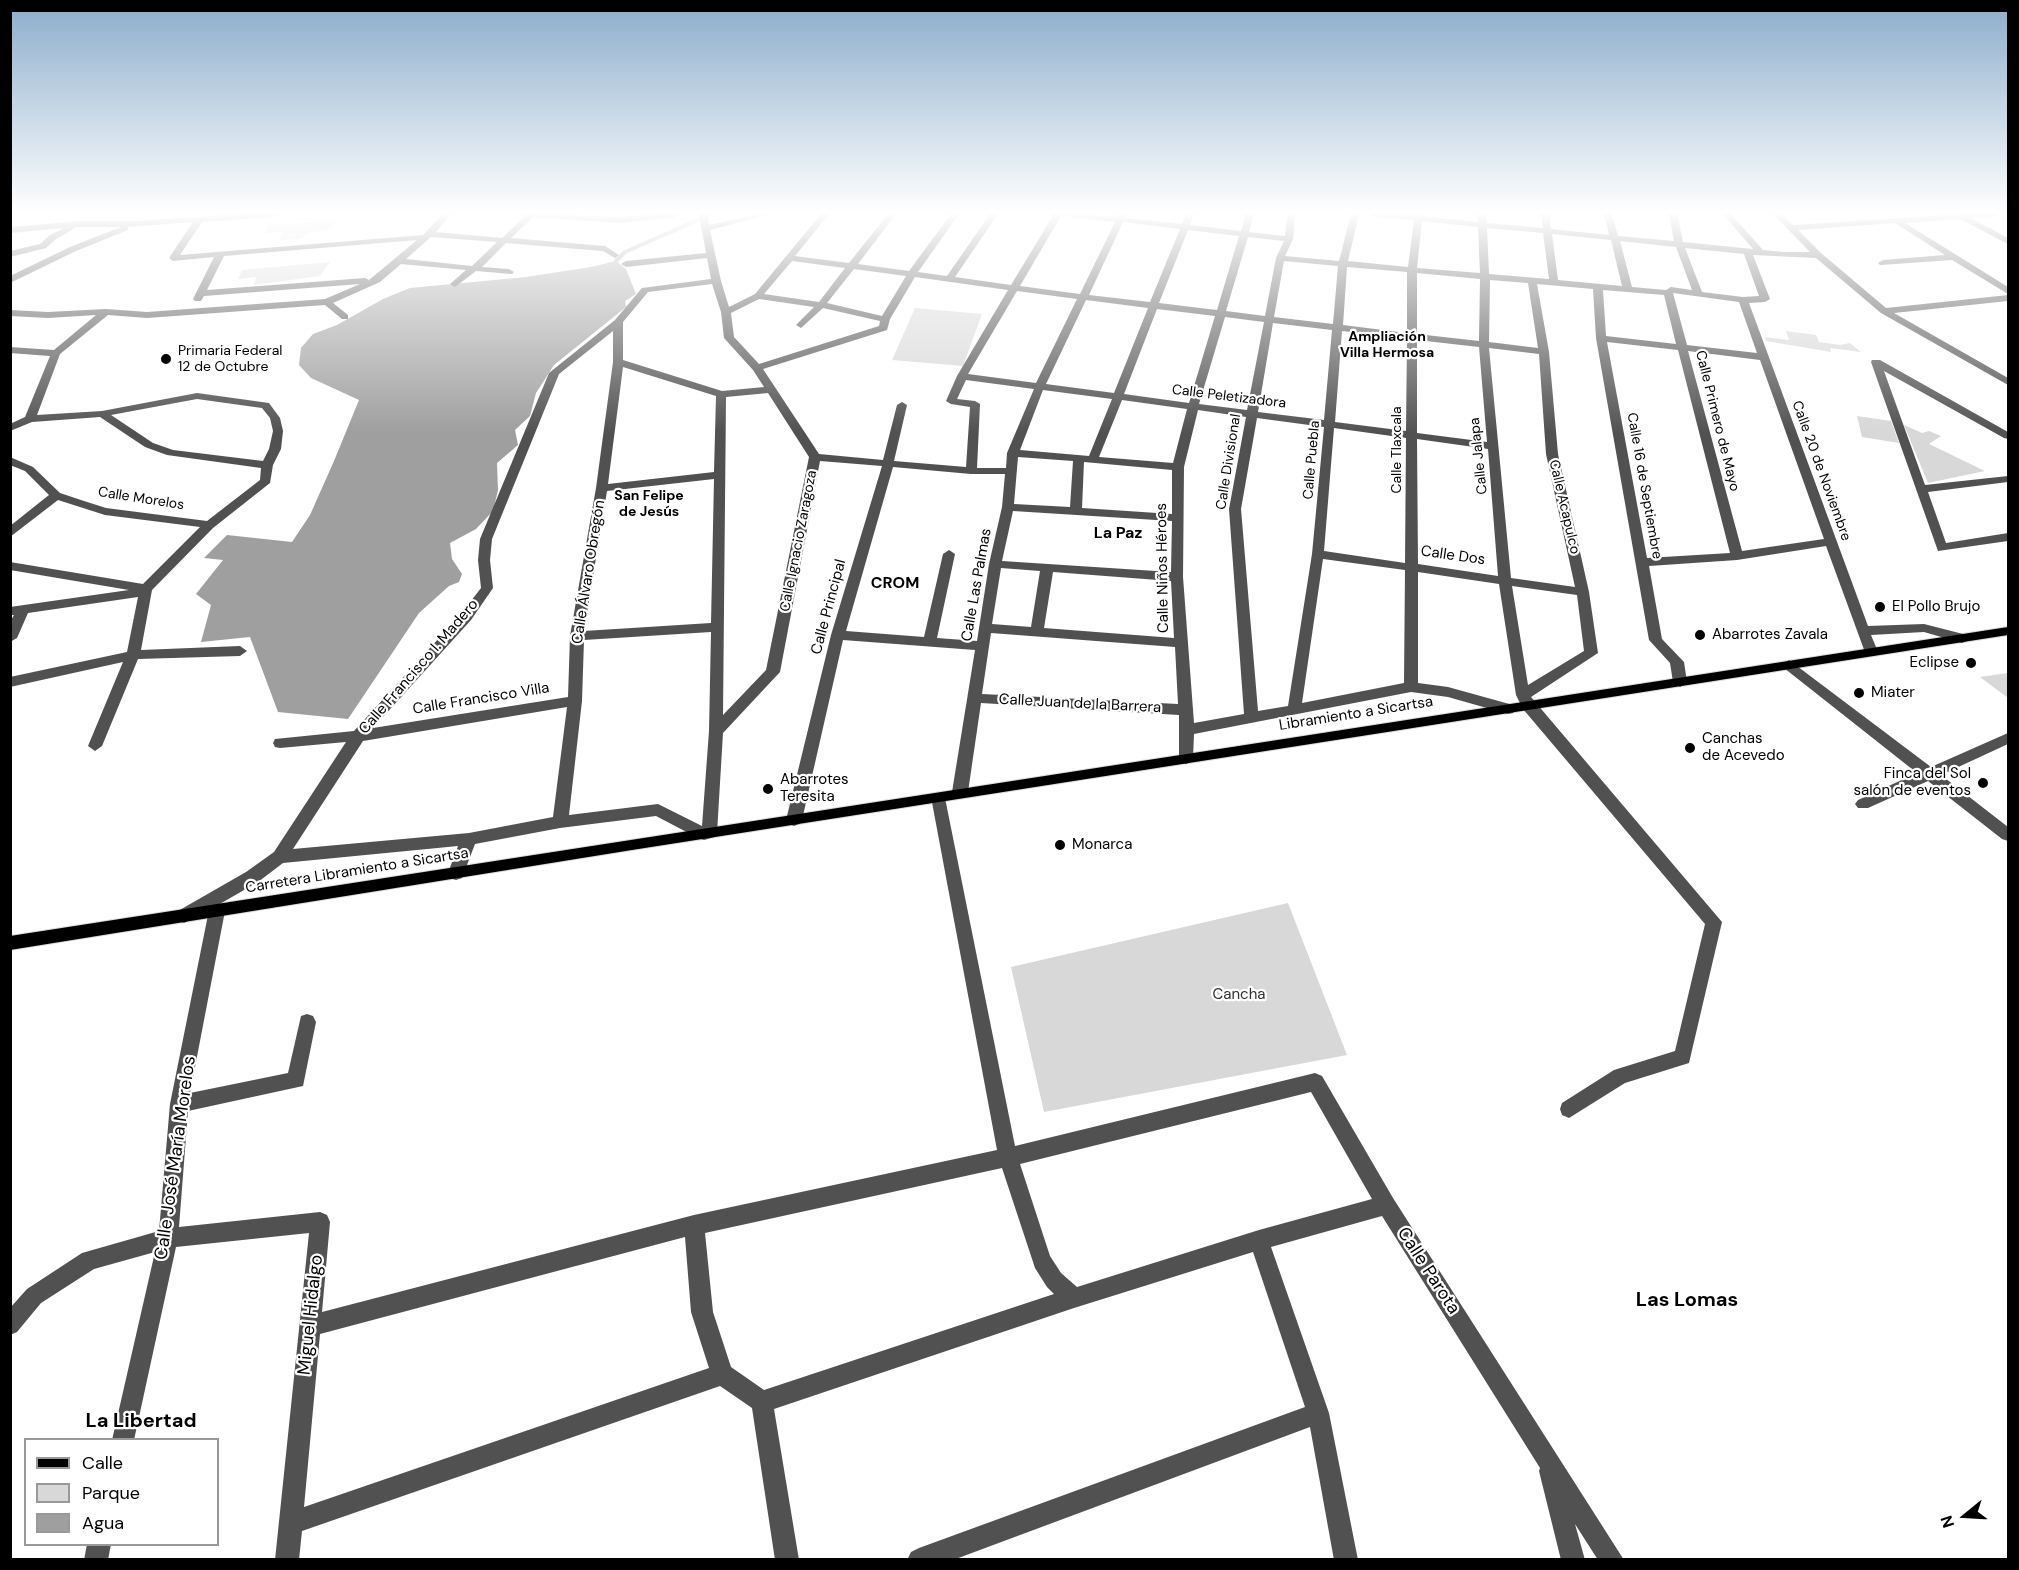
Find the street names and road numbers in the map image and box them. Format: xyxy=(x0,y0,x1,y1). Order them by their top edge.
street label: Calle Primero de Mayo xyxy=(1691,349,1743,493)
street label: Calle Peletizadora xyxy=(1171,382,1287,412)
street label: Calle 20 de Noviembre xyxy=(1788,399,1854,543)
street label: Calle Tlaxcala xyxy=(1389,406,1405,494)
street label: Calle 16 de Septiembre xyxy=(1623,411,1665,561)
street label: Calle Divisional xyxy=(1213,413,1245,511)
street label: Calle Jalapa xyxy=(1467,417,1491,495)
street label: Calle Puebla xyxy=(1300,420,1324,500)
street label: Calle Acapulco xyxy=(1545,458,1583,556)
street label: Calle Ignacio Zaragoza xyxy=(777,469,821,613)
street label: Calle Morelos xyxy=(97,484,185,514)
street label: Calle Álvaro Obregón xyxy=(569,499,609,645)
street label: Calle Niños Héroes xyxy=(1153,503,1173,633)
street label: Calle Las Palmas xyxy=(958,527,996,643)
street label: Calle Dos xyxy=(1420,543,1486,569)
street label: Calle Principal xyxy=(808,558,850,656)
street label: Calle Francisco I. Madero xyxy=(355,596,483,738)
street label: Calle Francisco Villa xyxy=(411,679,551,719)
street label: Calle Juan de la Barrera xyxy=(998,691,1162,717)
street label: Libramiento a Sicartsa xyxy=(1278,693,1434,735)
street label: Carretera Libramiento a Sicartsa xyxy=(244,844,470,898)
street label: Calle José María Morelos xyxy=(151,1055,201,1261)
street label: Calle Parota xyxy=(1392,1224,1464,1318)
street label: Miguel Hidalgo xyxy=(294,1254,328,1376)

